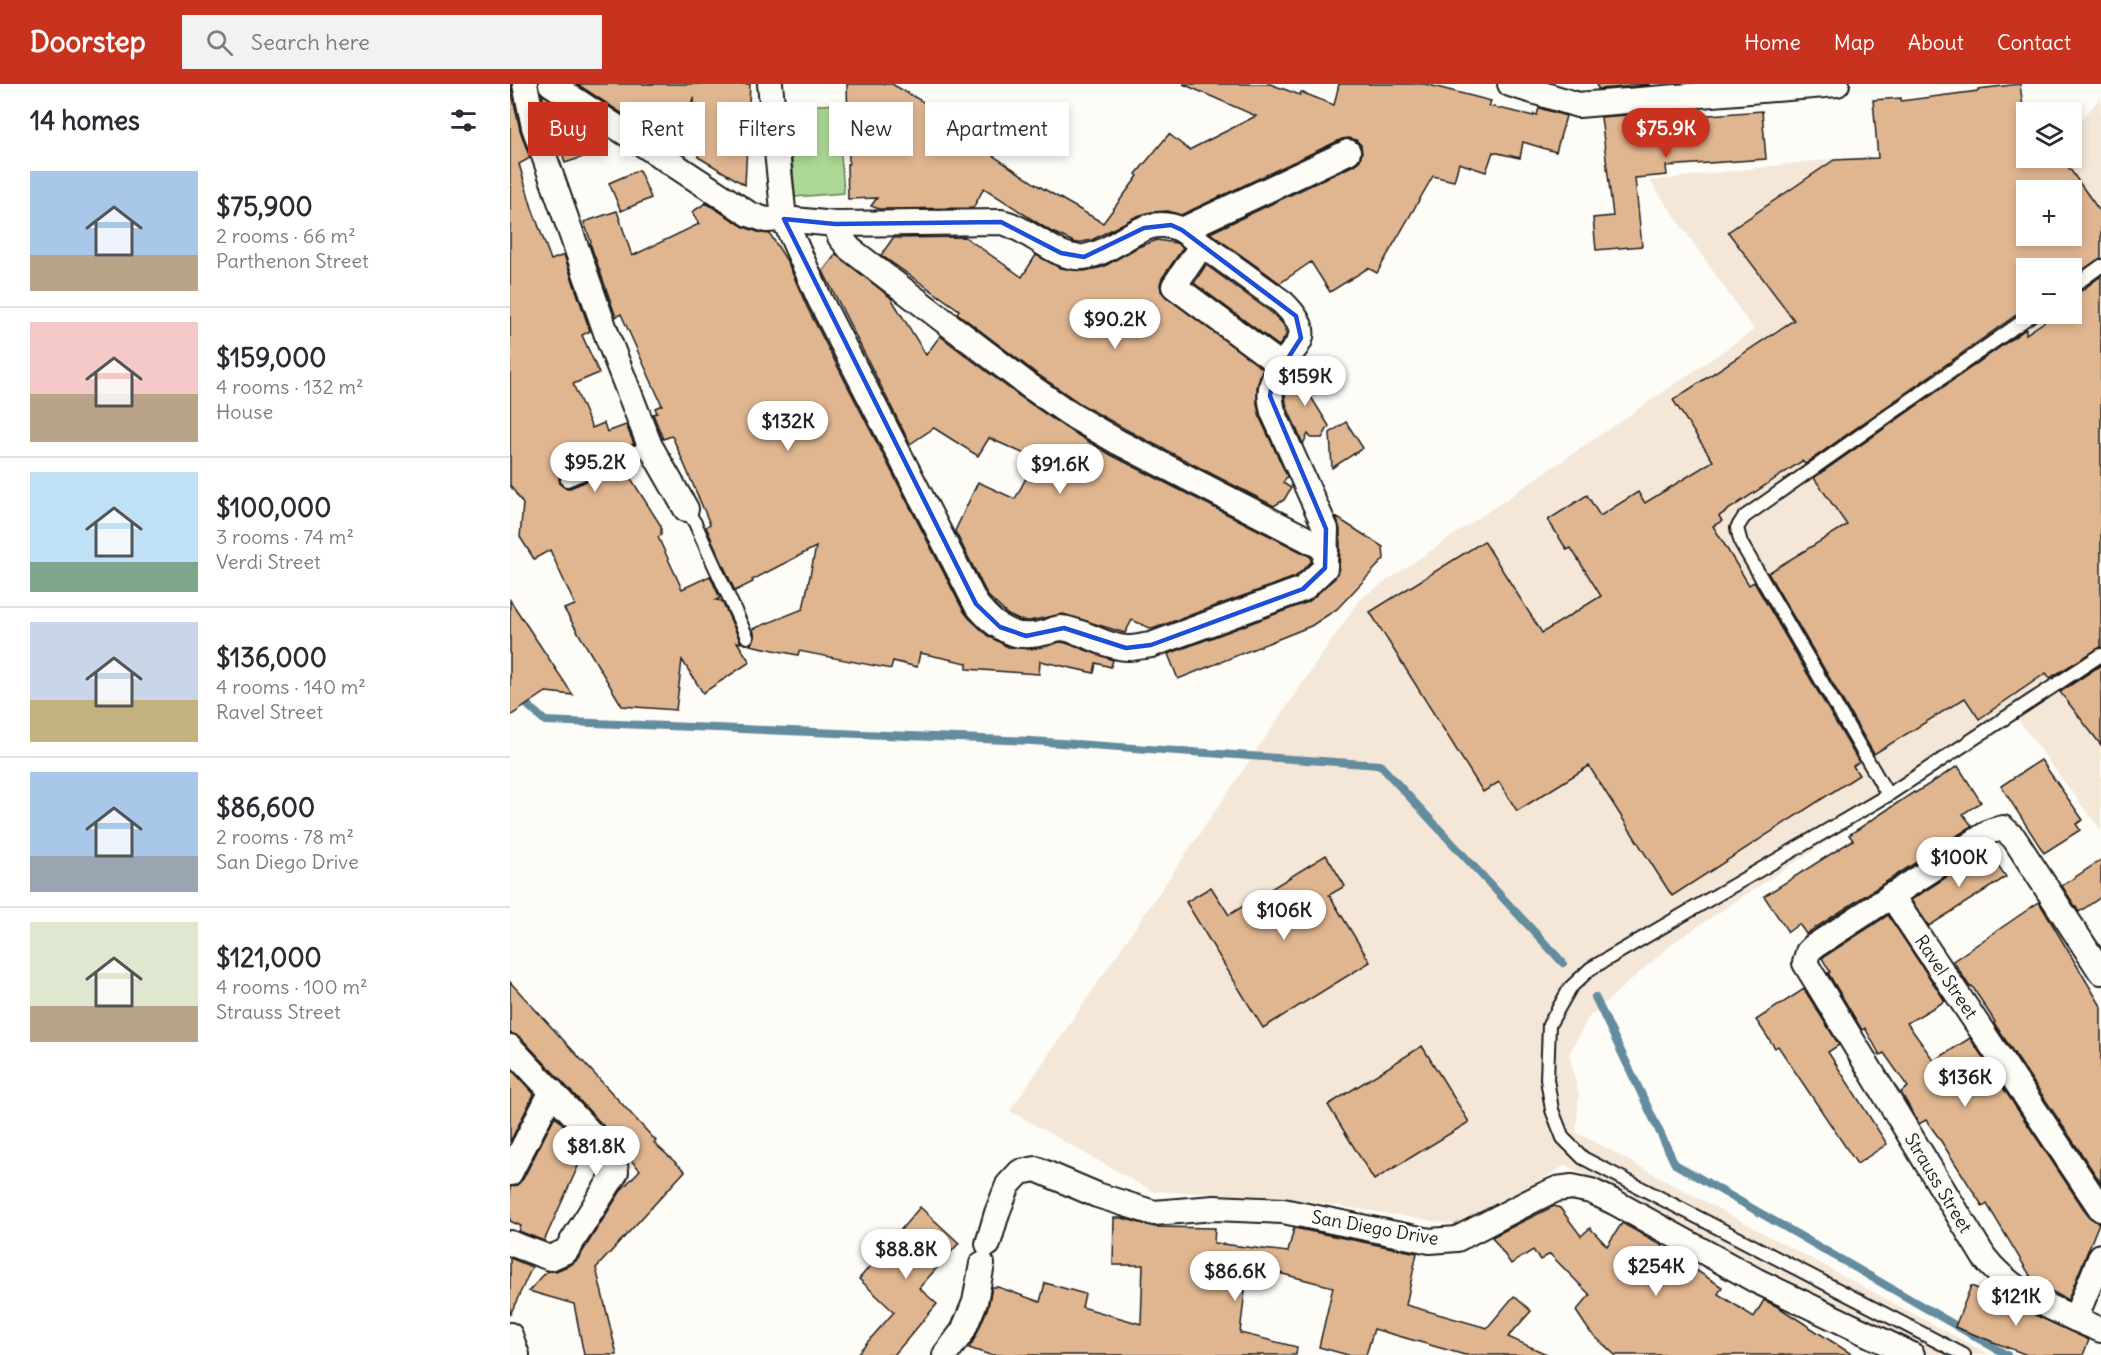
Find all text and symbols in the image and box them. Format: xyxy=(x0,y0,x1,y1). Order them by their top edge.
search box xyxy=(182,15,602,69)
text: Doorstep xyxy=(30,24,146,60)
icon: search xyxy=(203,26,236,59)
text: Search here xyxy=(251,28,370,56)
text: Home xyxy=(1744,29,1801,56)
text: Map xyxy=(1834,29,1875,56)
text: About xyxy=(1908,29,1964,56)
text: Contact xyxy=(1997,29,2071,56)
chip: Buy xyxy=(528,102,608,156)
chip: Rent xyxy=(620,102,705,156)
chip: Filters xyxy=(717,102,817,156)
chip: New xyxy=(829,102,913,156)
chip: Apartment xyxy=(925,102,1069,156)
map controls xyxy=(2016,102,2082,324)
button: layers xyxy=(2016,102,2082,168)
text: 14 homes xyxy=(30,104,140,137)
icon: filters xyxy=(447,104,480,137)
pin: $75.9K xyxy=(1617,108,1715,159)
text: $75.9K xyxy=(1636,115,1696,140)
button: + xyxy=(2016,180,2082,246)
text: $75,900 xyxy=(216,190,313,223)
icon: home xyxy=(78,195,150,267)
text: 2 rooms · 66 m² xyxy=(216,223,356,248)
text: Parthenon Street xyxy=(216,248,369,273)
button: − xyxy=(2016,258,2082,324)
pin: $90.2K xyxy=(1066,299,1164,350)
text: $90.2K xyxy=(1083,306,1147,331)
text: $159,000 xyxy=(216,341,326,374)
icon: home xyxy=(78,346,150,418)
pin: $159K xyxy=(1263,356,1347,407)
text: $159K xyxy=(1278,363,1332,388)
text: 4 rooms · 132 m² xyxy=(216,374,363,399)
text: House xyxy=(216,399,273,424)
pin: $132K xyxy=(746,401,830,452)
text: $132K xyxy=(761,408,815,433)
pin: $95.2K xyxy=(546,442,644,493)
pin: $91.6K xyxy=(1011,444,1109,495)
text: $95.2K xyxy=(564,449,626,474)
text: $91.6K xyxy=(1031,451,1089,476)
text: $100,000 xyxy=(216,491,331,524)
icon: home xyxy=(78,496,150,568)
text: 3 rooms · 74 m² xyxy=(216,524,354,549)
text: Verdi Street xyxy=(216,549,321,574)
text: $136,000 xyxy=(216,641,327,674)
icon: home xyxy=(78,646,150,718)
text: 4 rooms · 140 m² xyxy=(216,674,366,699)
text: Ravel Street xyxy=(216,699,323,724)
text: $86,600 xyxy=(216,791,315,824)
icon: home xyxy=(78,796,150,868)
text: 2 rooms · 78 m² xyxy=(216,824,354,849)
pin: $100K xyxy=(1917,837,2001,888)
text: $100K xyxy=(1930,844,1988,869)
text: San Diego Drive xyxy=(216,849,359,874)
pin: $106K xyxy=(1242,890,1326,941)
text: $106K xyxy=(1256,897,1312,922)
street label: Ravel Street xyxy=(1910,930,1983,1023)
text: $121,000 xyxy=(216,941,322,974)
icon: home xyxy=(78,946,150,1018)
text: 4 rooms · 100 m² xyxy=(216,974,367,999)
text: Strauss Street xyxy=(216,999,341,1024)
pin: $136K xyxy=(1923,1057,2007,1108)
text: $136K xyxy=(1938,1064,1992,1089)
pin: $81.8K xyxy=(547,1126,645,1177)
street label: Strauss Street xyxy=(1900,1129,1977,1237)
text: $81.8K xyxy=(567,1133,625,1158)
street label: San Diego Drive xyxy=(1310,1205,1440,1250)
pin: $88.8K xyxy=(857,1229,955,1280)
text: $88.8K xyxy=(875,1236,937,1261)
pin: $254K xyxy=(1614,1246,1698,1297)
pin: $86.6K xyxy=(1186,1251,1284,1302)
text: $254K xyxy=(1627,1253,1685,1278)
text: $86.6K xyxy=(1204,1258,1266,1283)
pin: $121K xyxy=(1974,1276,2058,1327)
text: $121K xyxy=(1991,1283,2041,1308)

